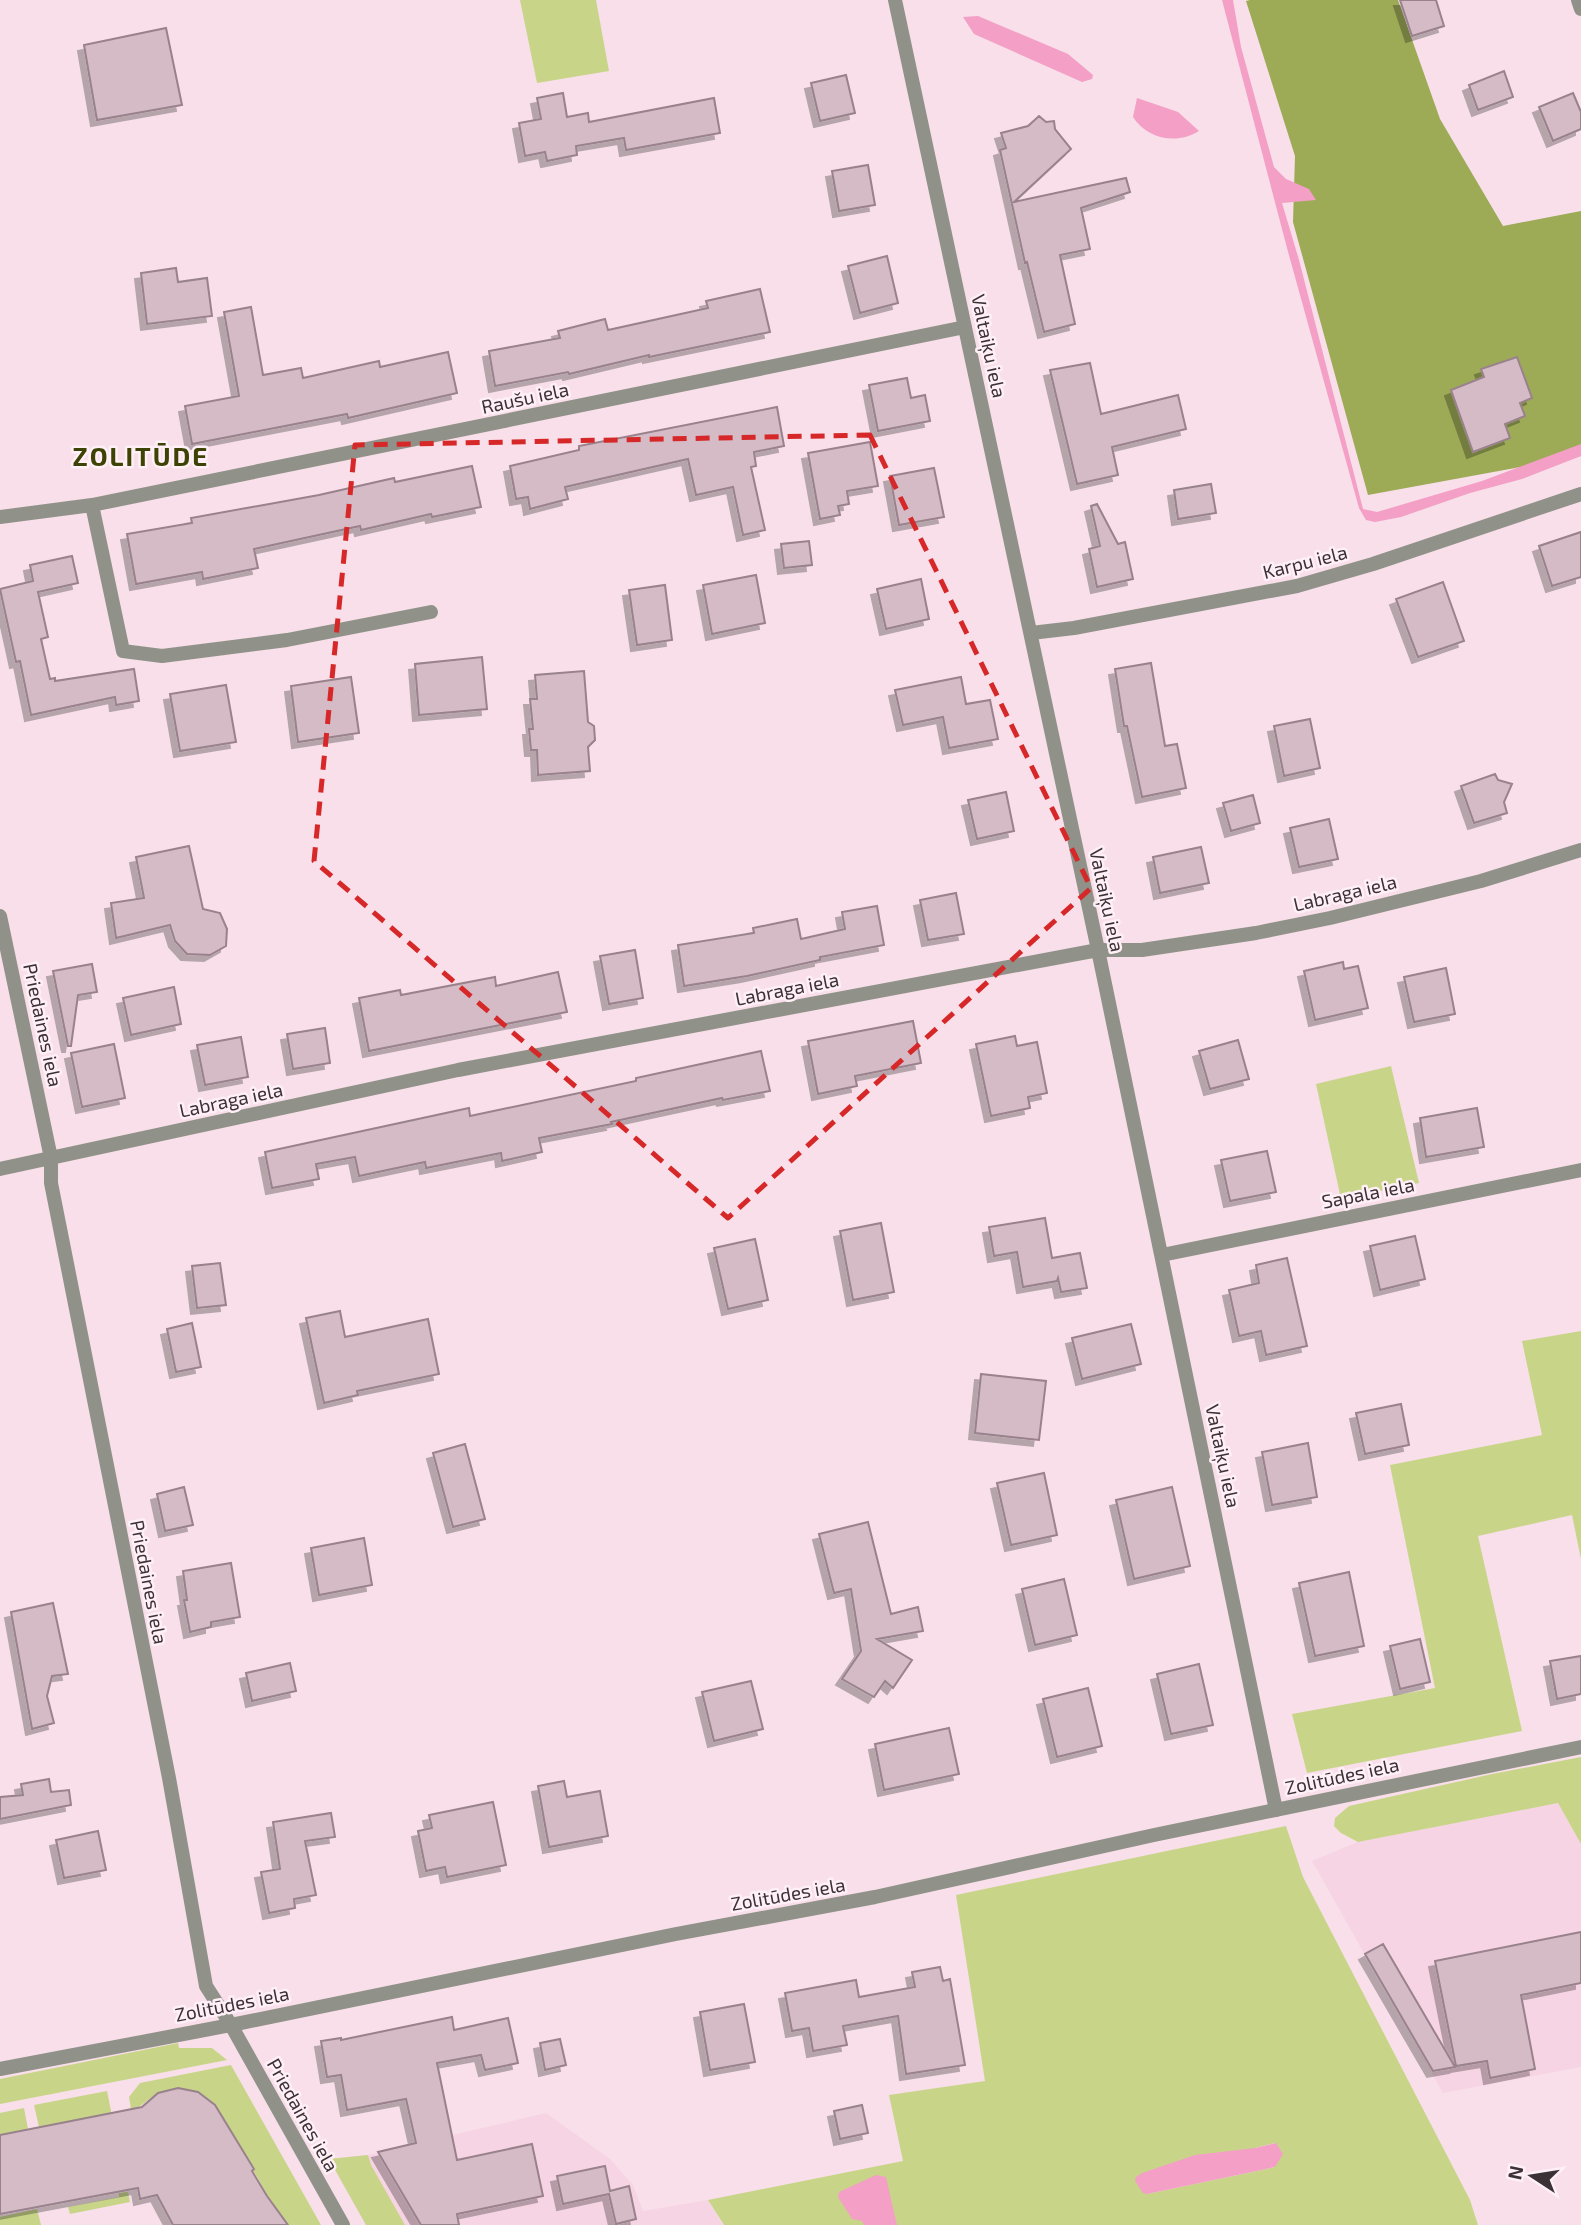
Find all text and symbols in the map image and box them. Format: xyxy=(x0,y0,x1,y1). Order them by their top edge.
street label: Valtaiķu iela xyxy=(965,292,1012,400)
street label: Raušu iela xyxy=(479,377,571,418)
district label: ZOLITŪDE xyxy=(73,440,209,471)
street label: Karpu iela xyxy=(1260,540,1350,583)
street label: Valtaiķu iela xyxy=(1083,846,1130,954)
street label: Labraga iela xyxy=(1291,869,1399,916)
street label: Priedaines iela xyxy=(19,961,68,1089)
street label: Labraga iela xyxy=(733,967,841,1010)
street label: Labraga iela xyxy=(177,1077,285,1122)
street label: Sapala iela xyxy=(1320,1172,1416,1213)
street label: Valtaiķu iela xyxy=(1199,1402,1246,1510)
street label: Priedaines iela xyxy=(126,1518,173,1646)
street label: Zolitūdes iela xyxy=(1283,1752,1401,1799)
street label: Zolitūdes iela xyxy=(729,1872,847,1915)
street label: Zolitūdes iela xyxy=(173,1981,291,2026)
street label: Priedaines iela xyxy=(263,2054,344,2175)
north arrow xyxy=(1497,2141,1567,2211)
text: N xyxy=(1502,2163,1528,2181)

